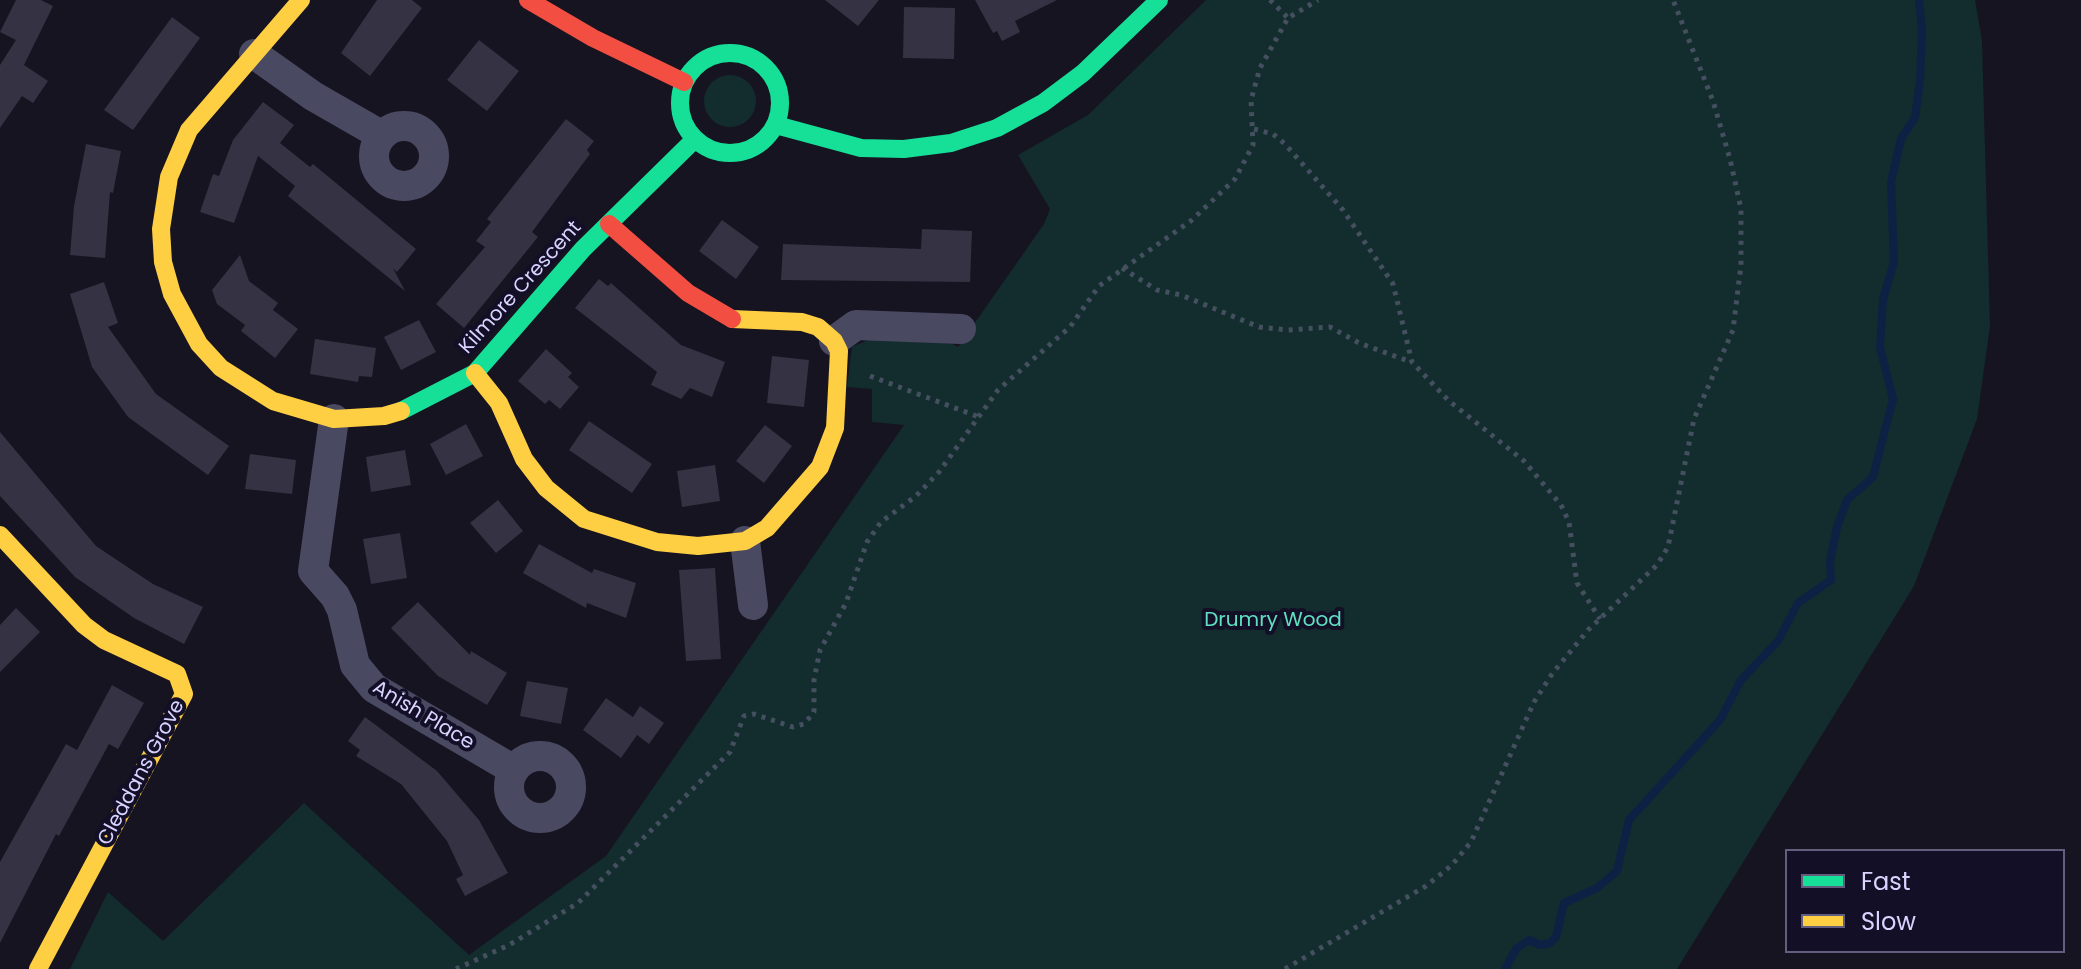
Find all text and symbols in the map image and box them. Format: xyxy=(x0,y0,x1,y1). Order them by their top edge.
street label: Kilmore Crescent xyxy=(455,217,587,359)
park label: Drumry Wood xyxy=(1204,609,1342,633)
street label: Anish Place xyxy=(368,676,478,756)
street label: Cleddans Grove xyxy=(94,696,190,850)
legend xyxy=(1785,849,2065,953)
text: Fast xyxy=(1861,865,1911,898)
text: Slow xyxy=(1861,905,1916,938)

